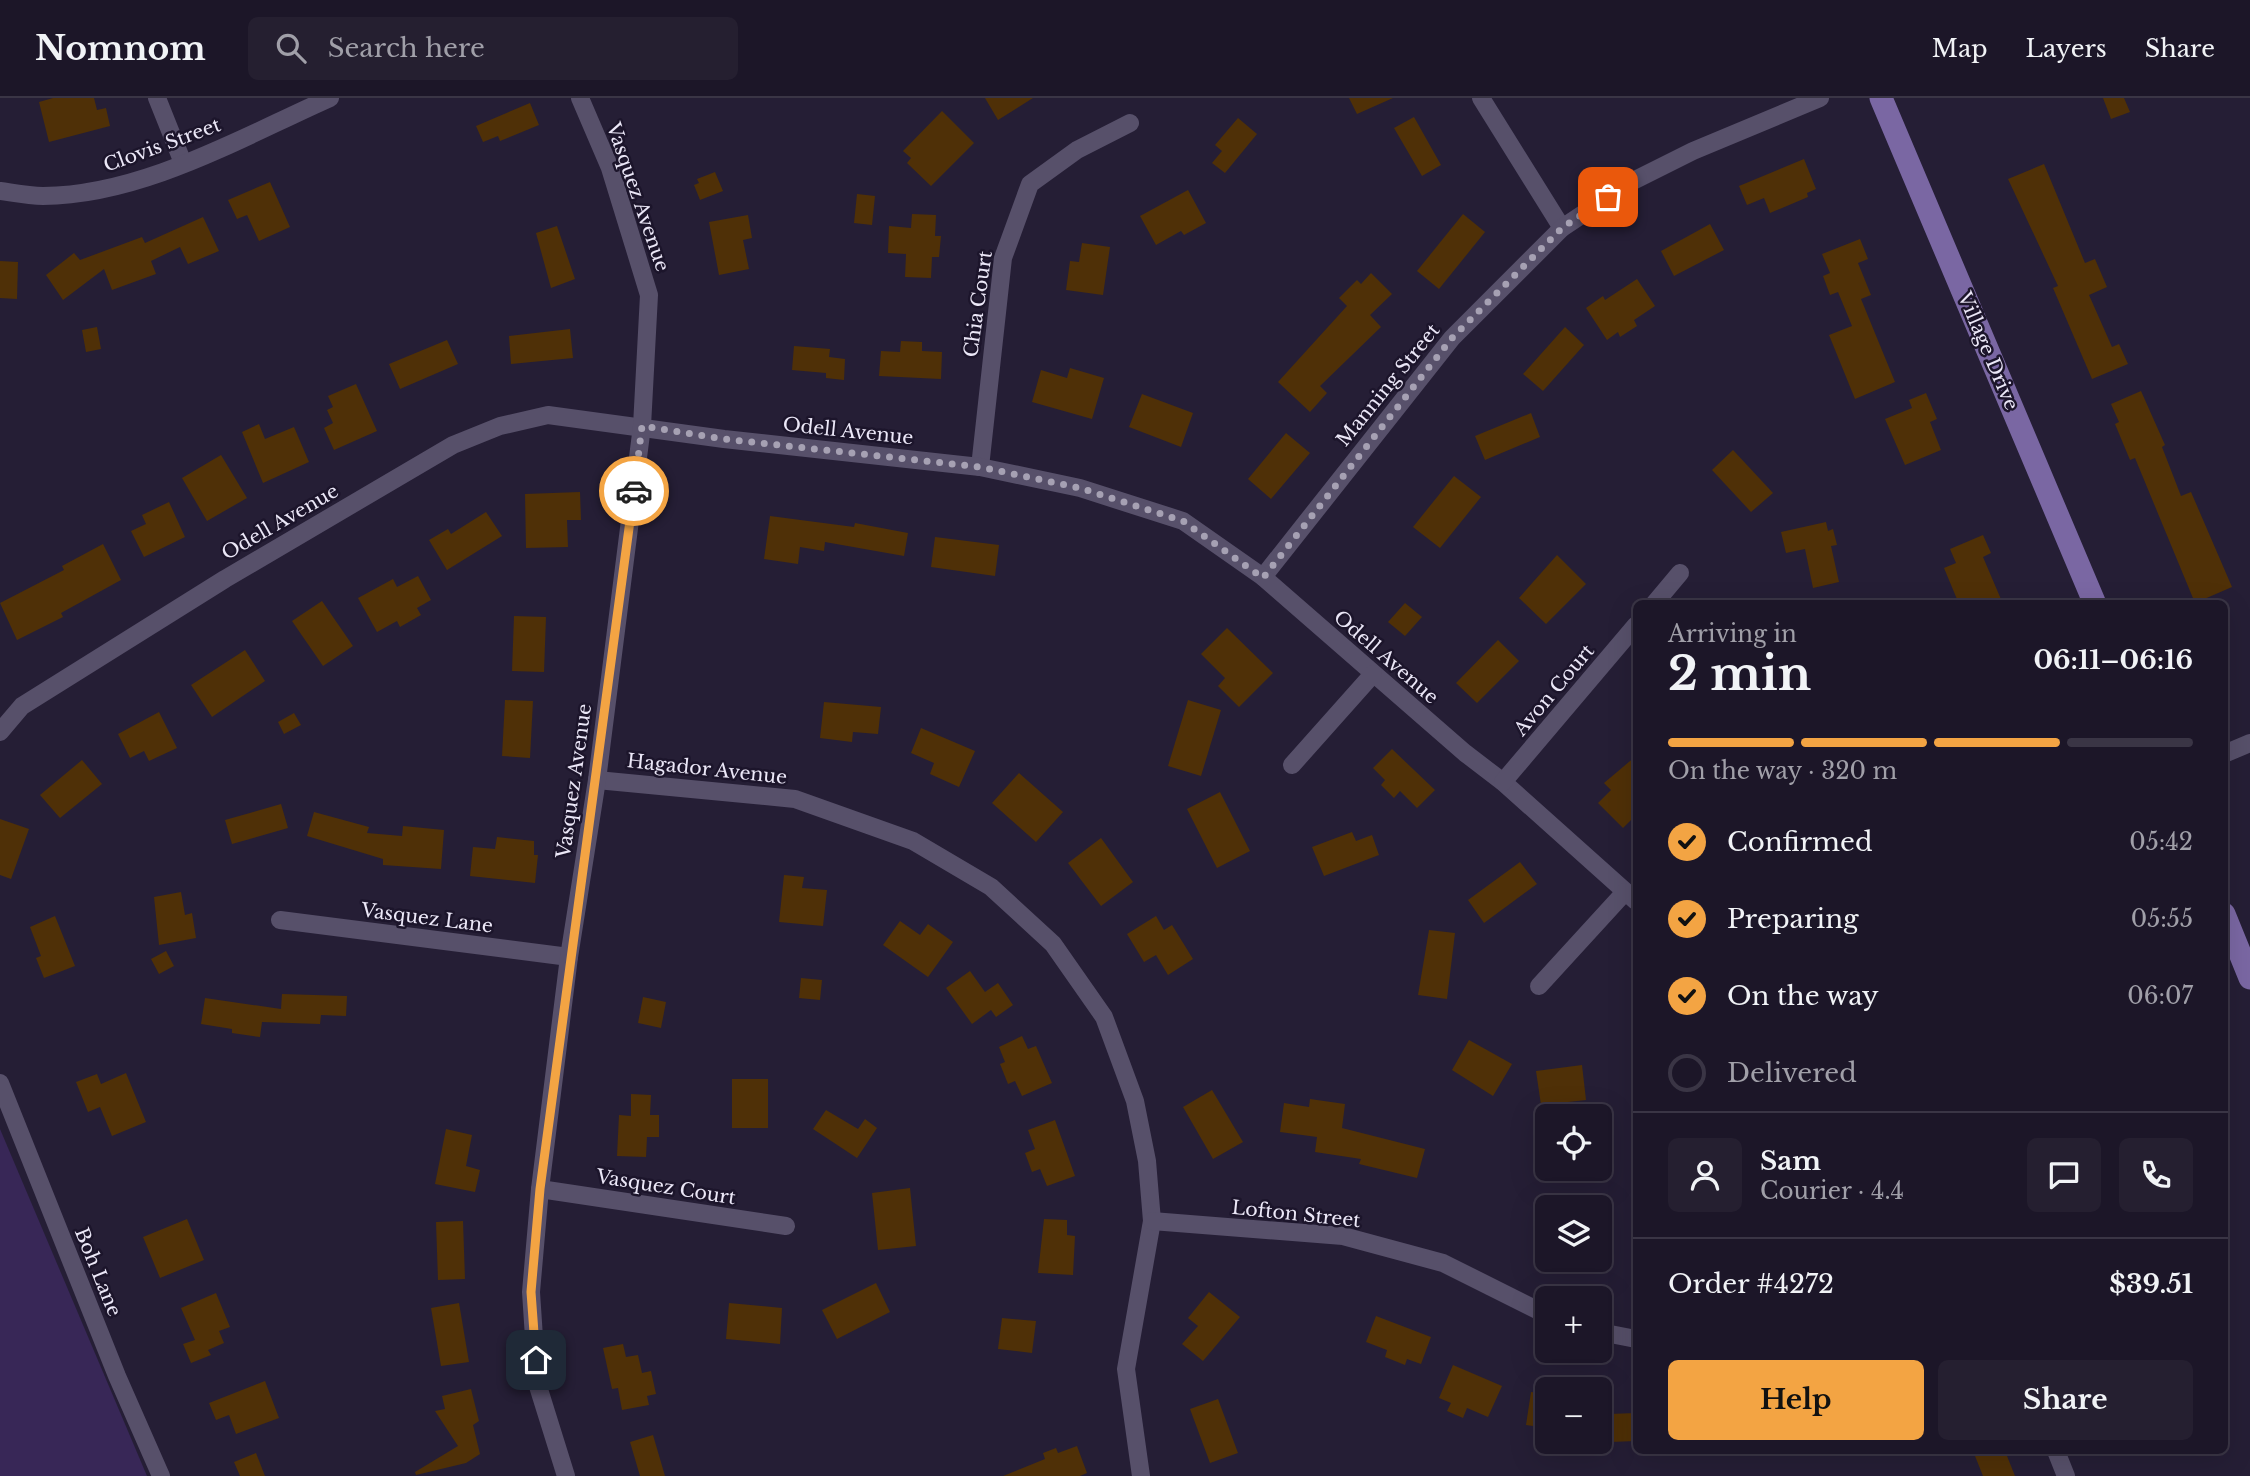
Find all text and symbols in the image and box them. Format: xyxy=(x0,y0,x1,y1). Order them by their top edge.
search box xyxy=(248,17,738,80)
text: Nomnom xyxy=(35,28,206,69)
icon: search xyxy=(272,29,310,67)
text: Search here xyxy=(328,32,485,64)
text: Map xyxy=(1932,34,1988,63)
text: Layers xyxy=(2026,34,2107,63)
text: Share xyxy=(2145,34,2215,63)
street label: Clovis Street xyxy=(100,113,224,177)
street label: Vasquez Avenue xyxy=(601,119,674,274)
pin xyxy=(1578,167,1638,227)
icon: bag xyxy=(1589,178,1627,216)
street label: Chia Court xyxy=(959,249,997,359)
street label: Village Drive xyxy=(1952,288,2023,413)
street label: Manning Street xyxy=(1332,319,1445,451)
street label: Odell Avenue xyxy=(782,413,914,449)
courier xyxy=(599,456,669,526)
icon: car xyxy=(615,472,653,510)
street label: Odell Avenue xyxy=(217,479,343,565)
street label: Odell Avenue xyxy=(1329,605,1443,709)
text: Arriving in xyxy=(1668,620,1797,648)
street label: Avon Court xyxy=(1508,639,1599,741)
text: 06:11–06:16 xyxy=(2033,644,2193,676)
text: 2 min xyxy=(1668,645,1811,702)
street label: Vasquez Avenue xyxy=(552,702,596,861)
street label: Hagador Avenue xyxy=(626,749,788,789)
text: On the way · 320 m xyxy=(1668,757,1897,785)
icon: check xyxy=(1668,823,1706,861)
text: Confirmed xyxy=(1727,826,1872,858)
text: 05:42 xyxy=(2129,828,2193,856)
street label: Vasquez Lane xyxy=(359,898,494,937)
icon: check xyxy=(1668,900,1706,938)
text: Preparing xyxy=(1727,903,1859,935)
text: 05:55 xyxy=(2131,905,2193,933)
icon: check xyxy=(1668,977,1706,1015)
text: On the way xyxy=(1727,980,1879,1012)
text: 06:07 xyxy=(2127,982,2193,1010)
text: Delivered xyxy=(1727,1057,1857,1089)
map controls xyxy=(1535,1104,1612,1454)
button: locate xyxy=(1535,1104,1612,1181)
button: person xyxy=(1668,1138,1742,1212)
button: chat xyxy=(2027,1138,2101,1212)
button: phone xyxy=(2119,1138,2193,1212)
text: Sam xyxy=(1760,1145,1821,1177)
street label: Vasquez Court xyxy=(594,1164,738,1210)
text: Courier · 4.4 xyxy=(1760,1177,1904,1205)
button: layers xyxy=(1535,1195,1612,1272)
street label: Lofton Street xyxy=(1230,1196,1362,1232)
street label: Boh Lane xyxy=(70,1224,126,1320)
text: Order #4272 xyxy=(1668,1268,1834,1300)
text: $39.51 xyxy=(2109,1268,2193,1300)
button: + xyxy=(1535,1286,1612,1363)
pin xyxy=(506,1330,566,1390)
icon: home xyxy=(517,1341,555,1379)
button: Help xyxy=(1668,1360,1924,1440)
button: Share xyxy=(1938,1360,2193,1440)
button: − xyxy=(1535,1377,1612,1454)

